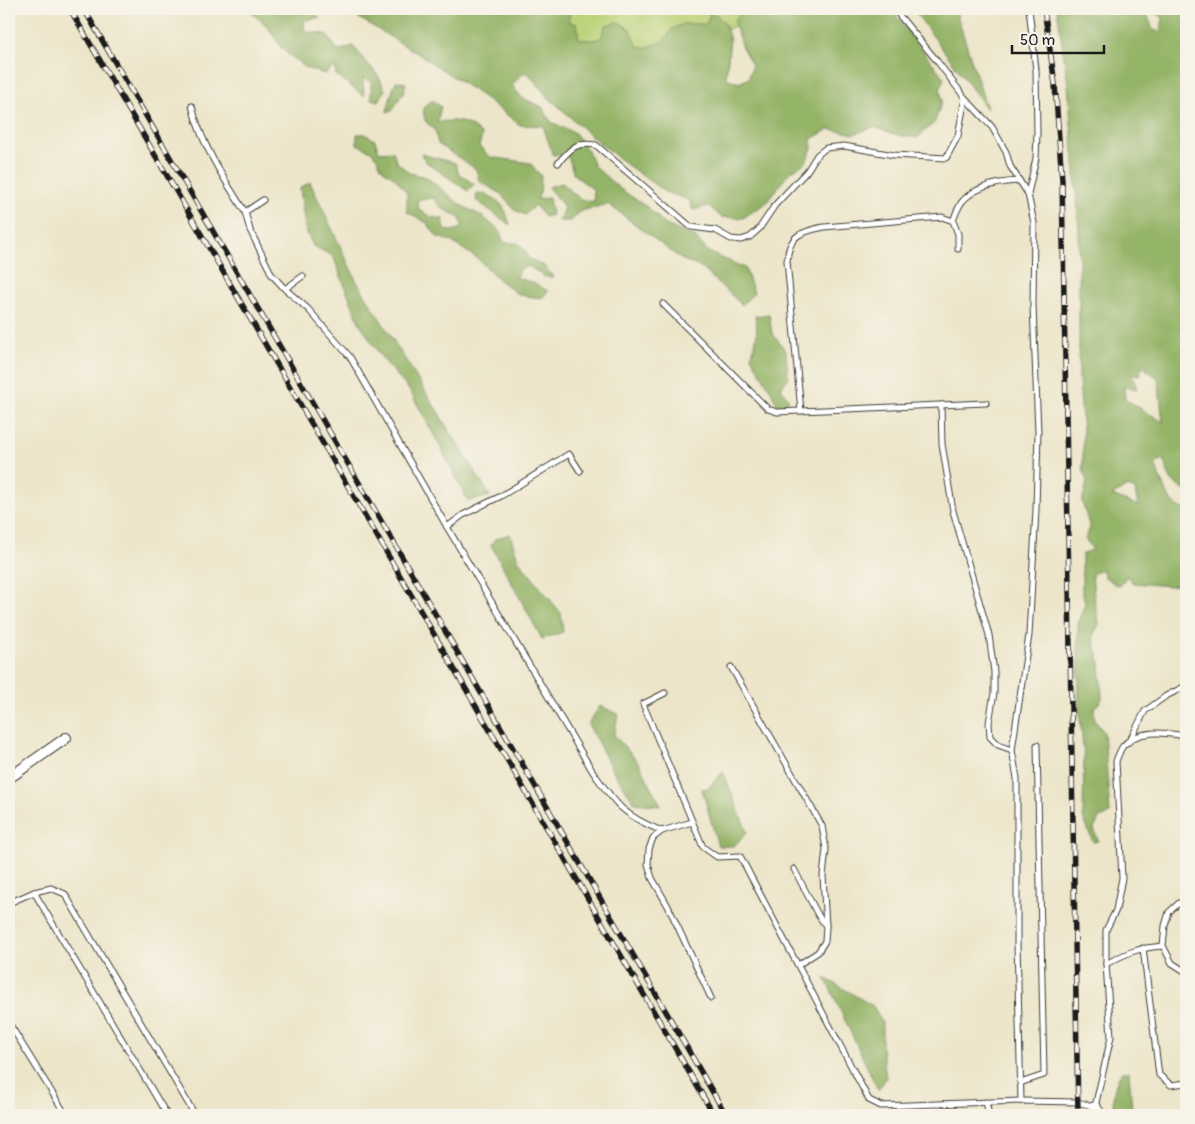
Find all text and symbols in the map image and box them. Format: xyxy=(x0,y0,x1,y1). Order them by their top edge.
scale bar xyxy=(1012,22,1105,54)
text: 50 m xyxy=(1020,31,1055,50)

